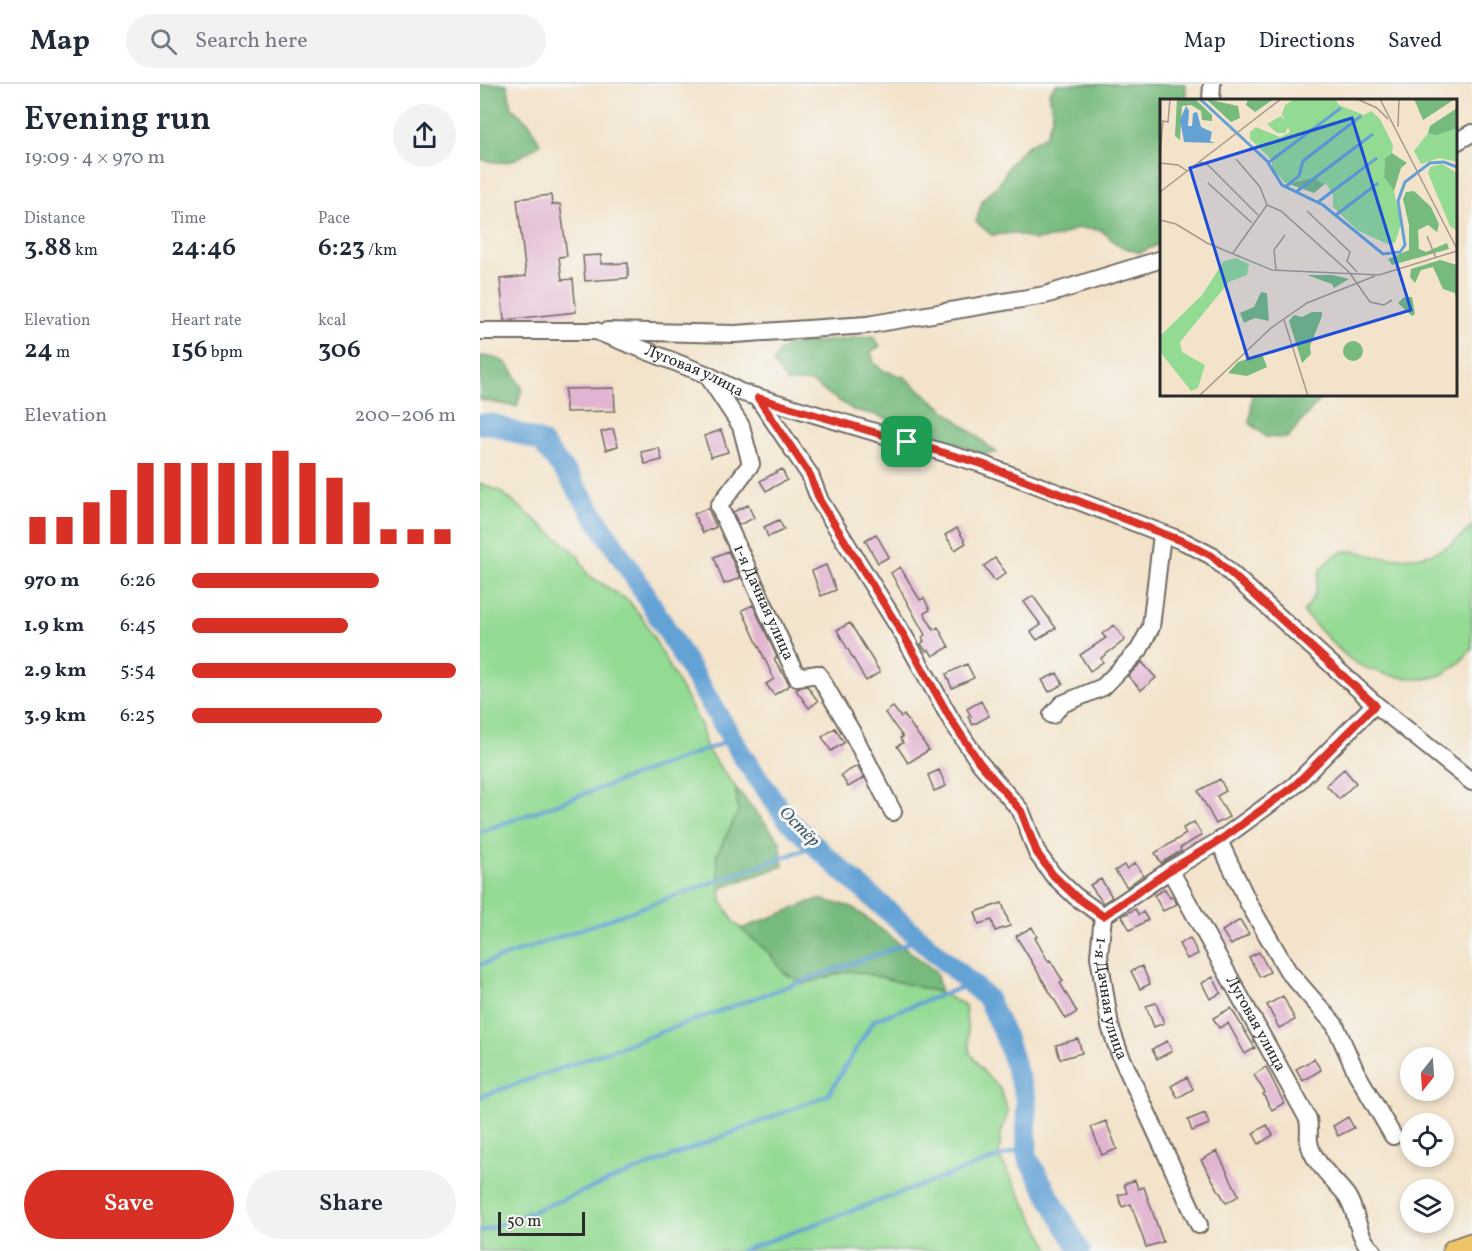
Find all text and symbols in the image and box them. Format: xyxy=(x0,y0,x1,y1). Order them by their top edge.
search box xyxy=(126,14,546,68)
text: Map xyxy=(30,22,90,61)
icon: search xyxy=(147,25,180,58)
text: Search here xyxy=(195,26,308,57)
text: Map xyxy=(1184,27,1226,56)
text: Directions xyxy=(1259,27,1355,56)
text: Saved xyxy=(1388,27,1442,56)
text: Evening run xyxy=(24,98,211,144)
inset map xyxy=(1160,99,1457,396)
button: share xyxy=(393,104,456,167)
text: 19:09 · 4 × 970 m xyxy=(24,144,165,172)
text: Distance xyxy=(24,208,85,230)
text: Time xyxy=(171,208,206,230)
text: Pace xyxy=(318,208,350,230)
text: 3.88 xyxy=(24,230,72,266)
text: 24:46 xyxy=(171,230,236,266)
text: 6:23 xyxy=(318,230,365,266)
text: km xyxy=(72,240,98,262)
text: /km xyxy=(365,240,397,262)
text: Elevation xyxy=(24,310,91,332)
text: Heart rate xyxy=(171,310,242,332)
text: kcal xyxy=(318,310,346,332)
text: 24 xyxy=(24,332,53,368)
text: 156 xyxy=(171,332,208,368)
text: 306 xyxy=(318,332,361,368)
street label: Луговая улица xyxy=(641,340,747,403)
text: m xyxy=(53,342,70,364)
text: bpm xyxy=(208,342,243,364)
text: Elevation xyxy=(24,402,107,430)
text: 200–206 m xyxy=(354,402,456,430)
pin xyxy=(881,416,932,467)
icon: arrive xyxy=(890,425,923,458)
street label: 1-я Дачная улица xyxy=(727,541,799,664)
text: 970 m xyxy=(24,567,80,595)
text: 6:26 xyxy=(120,567,156,595)
text: 1.9 km xyxy=(24,612,84,640)
text: 6:45 xyxy=(120,612,156,640)
text: 2.9 km xyxy=(24,657,87,685)
text: 5:54 xyxy=(120,657,156,685)
text: 3.9 km xyxy=(24,702,86,730)
text: 6:25 xyxy=(120,702,155,730)
water label: Остёр xyxy=(773,801,825,853)
street label: 1-я Дачная улица xyxy=(1088,936,1132,1064)
street label: Луговая улица xyxy=(1220,972,1291,1076)
north arrow xyxy=(1400,1047,1454,1101)
map controls xyxy=(1400,1047,1454,1233)
button: locate xyxy=(1400,1113,1454,1167)
button: Save xyxy=(24,1170,234,1239)
button: Share xyxy=(246,1170,456,1239)
button: layers xyxy=(1400,1179,1454,1233)
scale bar xyxy=(498,1209,585,1236)
text: 50 m xyxy=(507,1211,541,1233)

